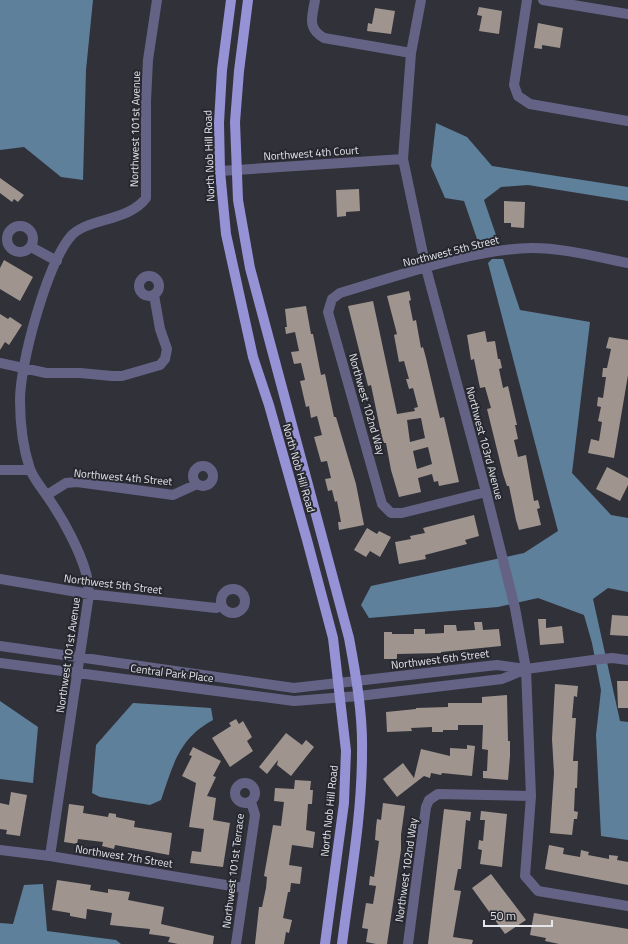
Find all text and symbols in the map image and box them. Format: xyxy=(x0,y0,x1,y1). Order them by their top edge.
street label: Northwest 101st Avenue xyxy=(126,70,144,187)
street label: North Nob Hill Road xyxy=(199,110,219,202)
street label: Northwest 4th Court xyxy=(263,142,359,164)
street label: Northwest 5th Street xyxy=(401,231,501,271)
street label: Northwest 102nd Way xyxy=(345,351,389,457)
street label: Northwest 103rd Avenue xyxy=(462,385,508,502)
street label: North Nob Hill Road xyxy=(279,422,319,514)
street label: Northwest 4th Street xyxy=(73,465,173,489)
street label: Northwest 5th Street xyxy=(63,570,163,598)
street label: Northwest 101st Avenue xyxy=(52,596,84,714)
street label: Northwest 6th Street xyxy=(390,645,490,673)
street label: Central Park Place xyxy=(129,660,215,686)
street label: North Nob Hill Road xyxy=(316,764,342,857)
street label: Northwest 101st Terrace xyxy=(218,812,248,929)
street label: Northwest 102nd Way xyxy=(391,816,421,923)
street label: Northwest 7th Street xyxy=(74,840,174,872)
scale bar xyxy=(484,902,552,928)
text: 50 m xyxy=(490,906,516,925)

